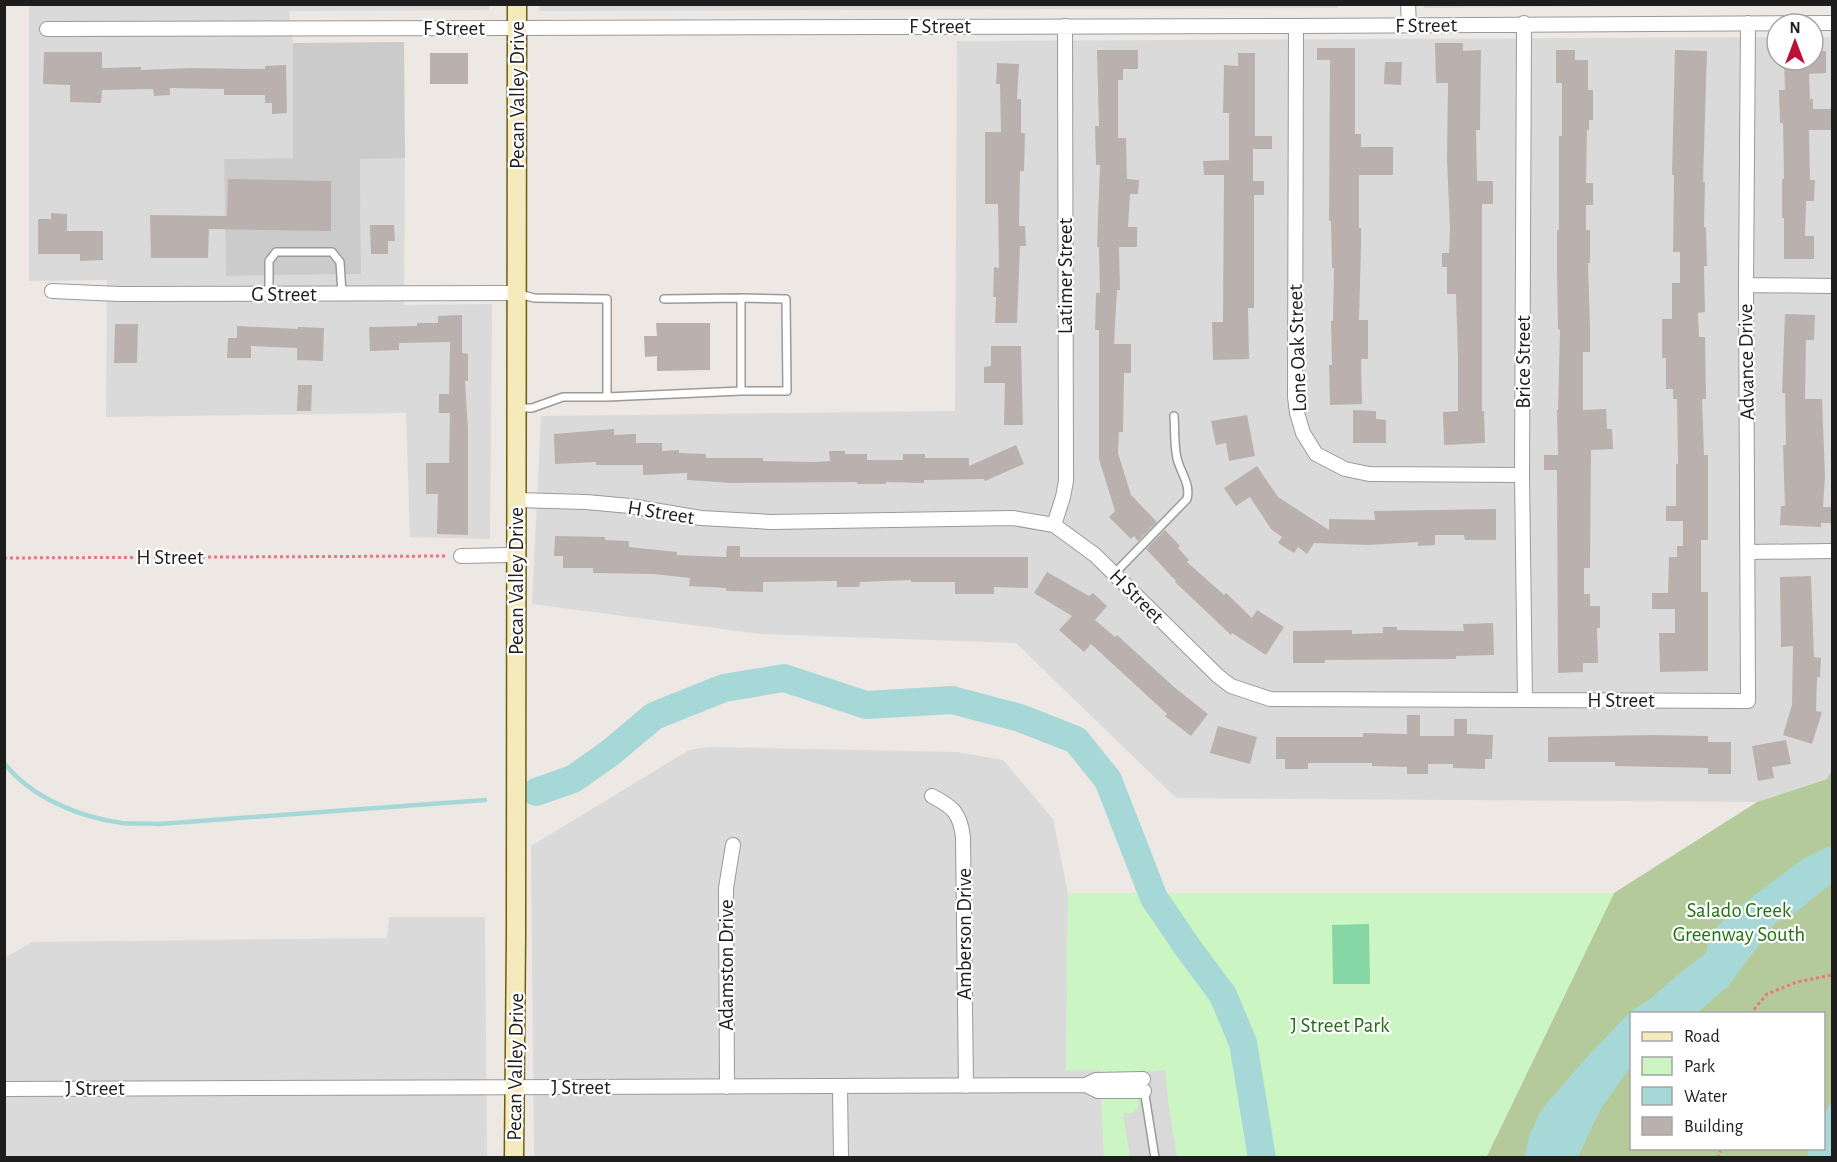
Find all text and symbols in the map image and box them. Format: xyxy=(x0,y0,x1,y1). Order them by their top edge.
north arrow xyxy=(1765,12,1825,72)
street label: F Street xyxy=(1395,14,1457,37)
street label: F Street xyxy=(909,16,971,37)
street label: F Street xyxy=(423,18,485,39)
text: N xyxy=(1789,20,1801,36)
street label: Pecan Valley Drive xyxy=(507,21,528,169)
street label: Latimer Street xyxy=(1055,218,1076,334)
street label: Lone Oak Street xyxy=(1285,283,1310,412)
street label: G Street xyxy=(251,284,317,305)
street label: Advance Drive xyxy=(1735,304,1758,420)
street label: Brice Street xyxy=(1513,315,1534,409)
street label: H Street xyxy=(626,497,696,528)
street label: Pecan Valley Drive xyxy=(506,507,527,655)
street label: H Street xyxy=(136,547,204,568)
street label: H Street xyxy=(1105,565,1168,628)
street label: H Street xyxy=(1587,690,1655,711)
street label: Amberson Drive xyxy=(954,868,975,1000)
street label: Adamston Drive xyxy=(716,899,737,1031)
park label: Salado Creek Greenway South xyxy=(1673,900,1805,945)
street label: Pecan Valley Drive xyxy=(504,993,527,1141)
legend xyxy=(1630,1012,1825,1150)
park label: J Street Park xyxy=(1290,1015,1390,1036)
text: Road xyxy=(1684,1028,1720,1046)
text: Park xyxy=(1684,1058,1716,1076)
street label: J Street xyxy=(551,1077,611,1098)
street label: J Street xyxy=(65,1078,125,1099)
text: Water xyxy=(1684,1088,1727,1106)
text: Building xyxy=(1684,1118,1744,1136)

